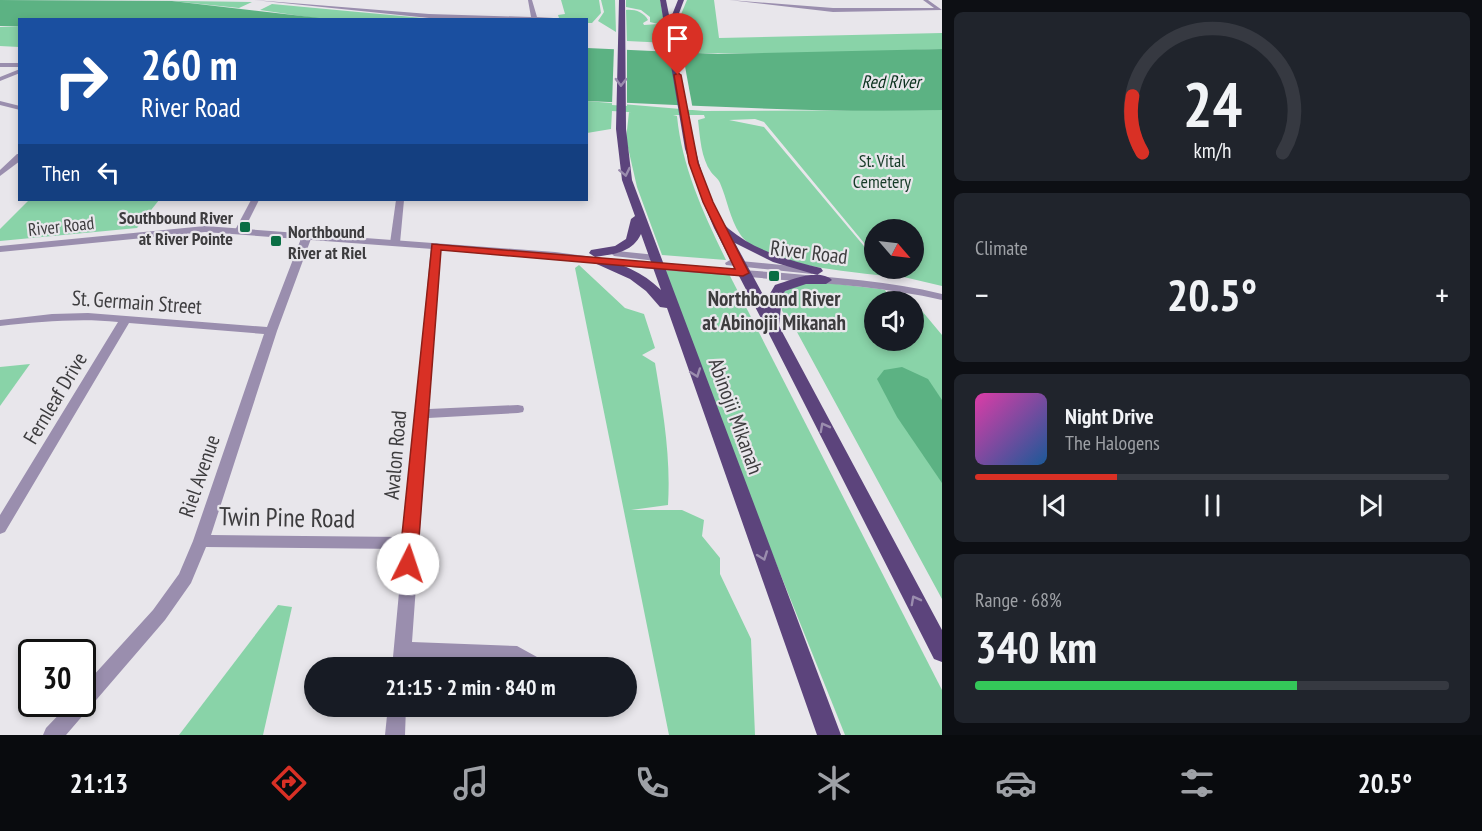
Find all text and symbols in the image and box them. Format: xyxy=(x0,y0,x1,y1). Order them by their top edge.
pin xyxy=(652,13,703,75)
icon: arrive xyxy=(661,22,694,55)
text: 260 m xyxy=(141,37,238,92)
icon: right xyxy=(42,42,120,120)
text: 24 xyxy=(1182,64,1242,145)
water label: Red River xyxy=(862,70,924,93)
one-way arrow xyxy=(615,78,628,87)
text: River Road xyxy=(141,90,241,124)
text: km/h xyxy=(1193,137,1231,165)
park label: St. Vital Cemetery xyxy=(853,149,911,193)
icon: left xyxy=(92,156,125,189)
text: Then xyxy=(42,159,80,187)
one-way arrow xyxy=(618,166,631,176)
place label: Southbound River at River Pointe xyxy=(119,206,234,250)
street label: River Road xyxy=(27,211,95,241)
north arrow xyxy=(864,219,924,279)
map controls xyxy=(864,219,924,351)
marker: Southbound River at River Pointe xyxy=(238,220,252,234)
place label: Northbound River at Riel xyxy=(288,220,367,264)
marker: Northbound River at Riel xyxy=(269,234,283,248)
street label: River Road xyxy=(769,234,849,270)
text: Climate xyxy=(975,235,1028,261)
text: 20.5° xyxy=(1167,265,1257,323)
marker: Northbound River at Abinojii Mikanah xyxy=(767,269,781,283)
text: − xyxy=(975,273,989,316)
text: + xyxy=(1435,273,1449,316)
street label: St. Germain Street xyxy=(71,284,203,320)
place label: Northbound River at Abinojii Mikanah xyxy=(702,285,846,336)
button: sound xyxy=(864,291,924,351)
street label: Fernleaf Drive xyxy=(17,347,93,449)
street label: Abinojii Mikanah xyxy=(703,354,769,478)
one-way arrow xyxy=(689,367,702,378)
text: Night Drive xyxy=(1065,402,1154,430)
street label: Avalon Road xyxy=(378,409,412,501)
one-way arrow xyxy=(820,423,831,434)
text: The Halogens xyxy=(1065,430,1160,456)
street label: Riel Avenue xyxy=(172,431,226,521)
icon: previous xyxy=(1038,489,1071,522)
icon: pause xyxy=(1196,489,1229,522)
icon: next xyxy=(1354,489,1387,522)
street label: Twin Pine Road xyxy=(219,499,355,535)
position arrow xyxy=(376,532,440,596)
one-way arrow xyxy=(756,550,769,561)
text: Range · 68% xyxy=(975,587,1062,613)
one-way arrow xyxy=(911,596,922,606)
text: 340 km xyxy=(975,617,1097,675)
speed limit sign: 30 xyxy=(18,639,96,717)
text: 21:15 · 2 min · 840 m xyxy=(385,673,556,701)
icon: directions xyxy=(268,762,310,804)
icon: music xyxy=(450,762,492,804)
icon: phone xyxy=(631,762,673,804)
icon: climate xyxy=(813,762,855,804)
icon: car xyxy=(995,762,1037,804)
icon: filters xyxy=(1176,762,1218,804)
text: 21:13 xyxy=(70,766,128,800)
text: 20.5° xyxy=(1358,766,1412,800)

